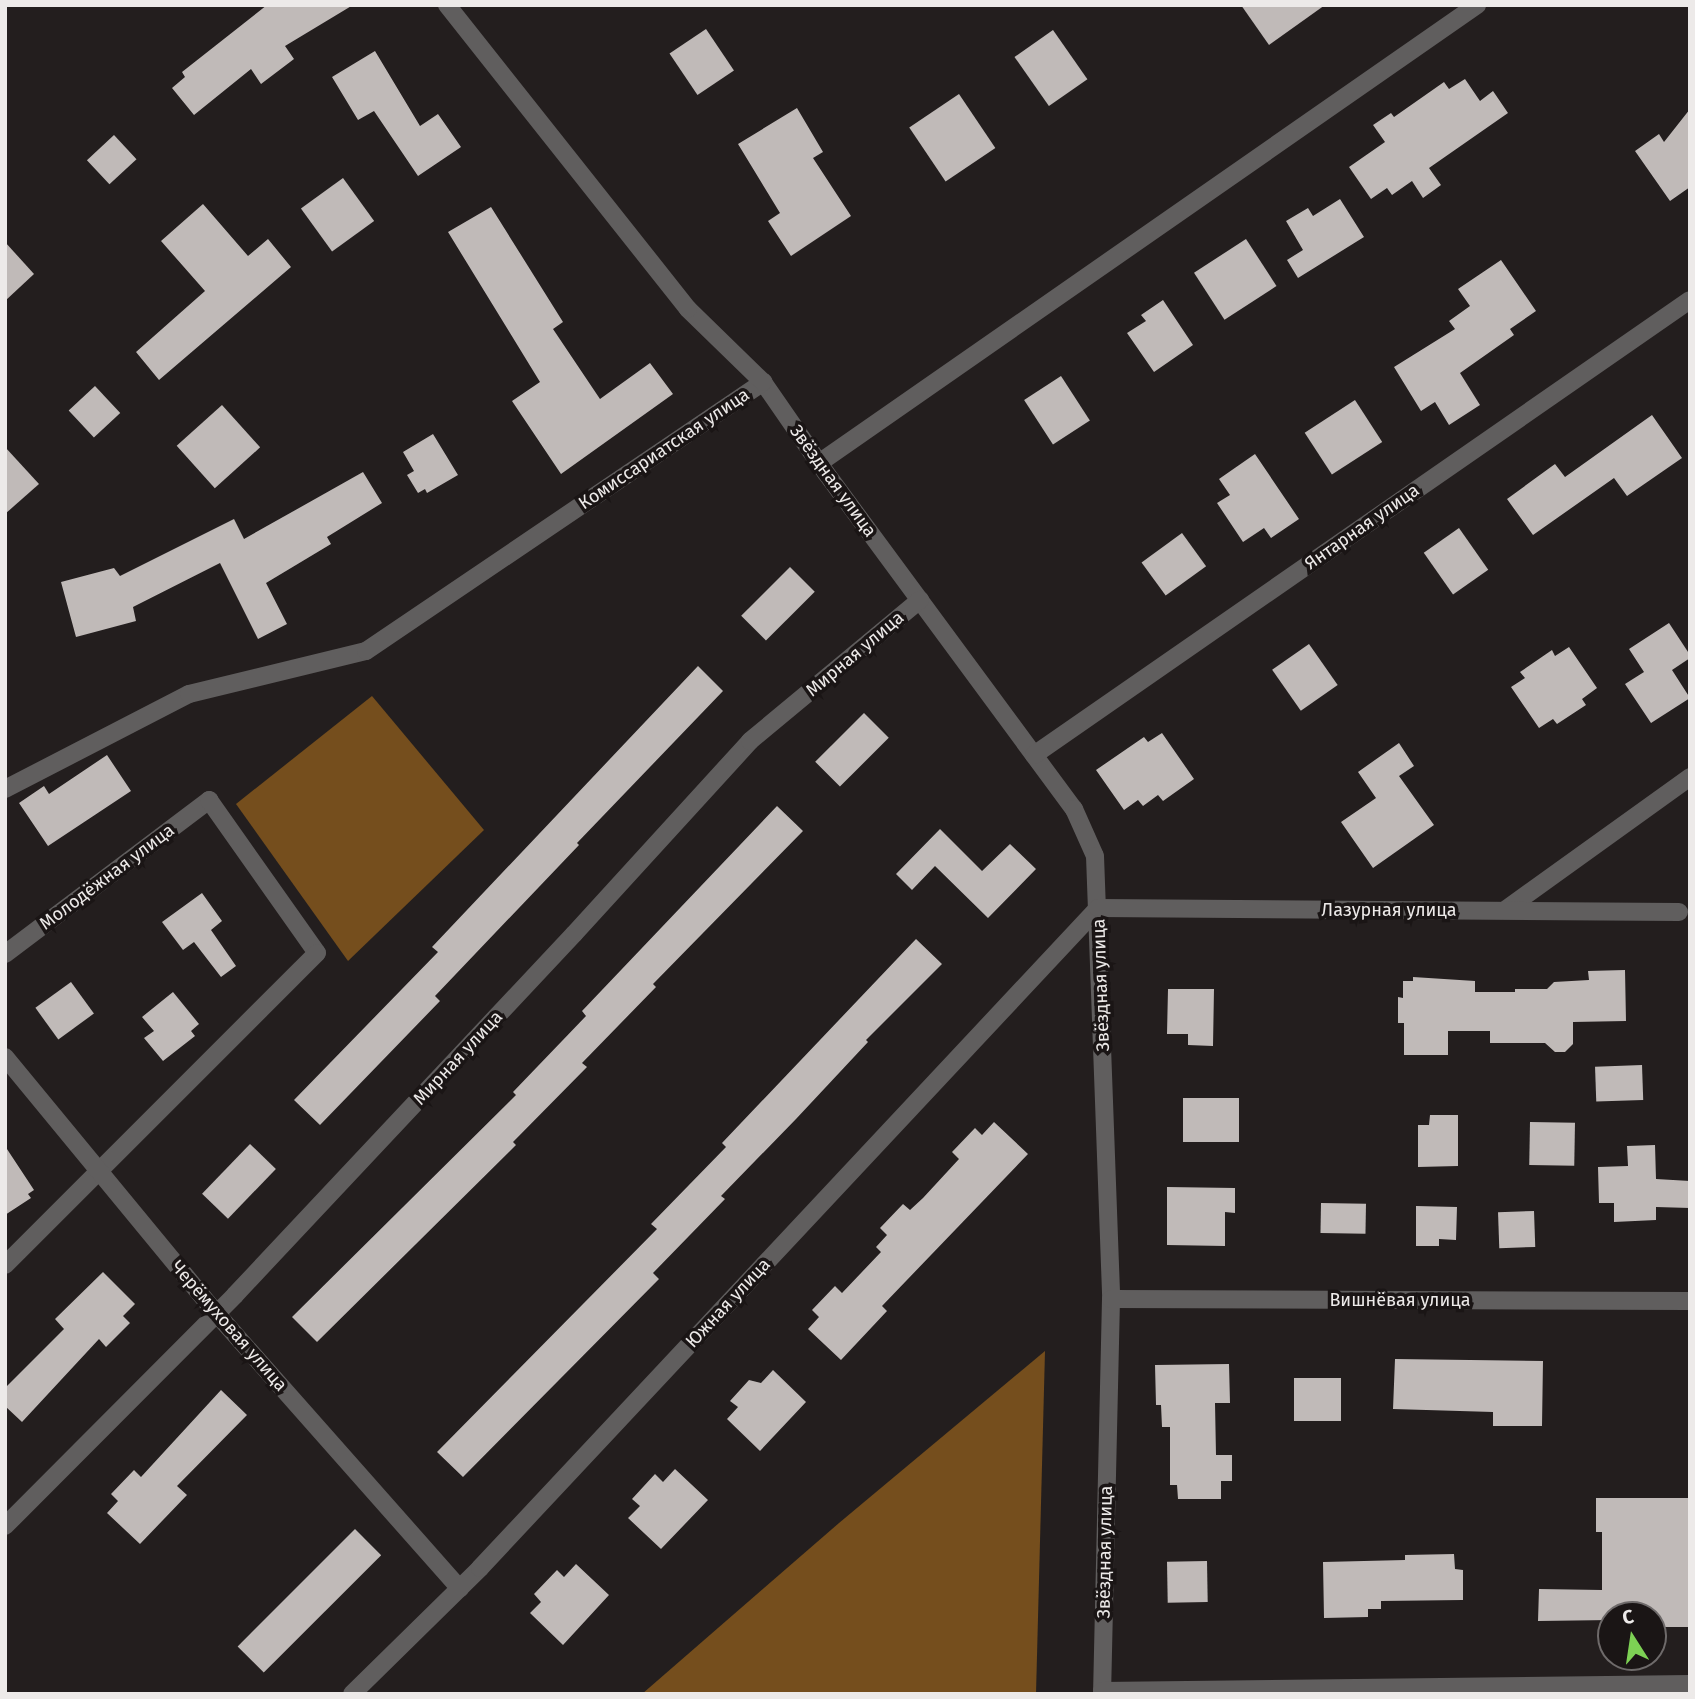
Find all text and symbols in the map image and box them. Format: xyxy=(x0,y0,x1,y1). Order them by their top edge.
street label: Комиссариатская улица xyxy=(575,384,753,514)
street label: Звёздная улица xyxy=(785,421,881,541)
street label: Янтарная улица xyxy=(1301,480,1423,574)
street label: Мирная улица xyxy=(802,607,908,701)
street label: Молодёжная улица xyxy=(35,819,179,935)
street label: Лазурная улица xyxy=(1321,899,1457,921)
street label: Звёздная улица xyxy=(1088,918,1114,1052)
street label: Мирная улица xyxy=(409,1006,507,1110)
street label: Южная улица xyxy=(681,1254,775,1352)
street label: Черёмуховая улица xyxy=(166,1256,292,1396)
street label: Вишнёвая улица xyxy=(1329,1289,1471,1311)
street label: Звёздная улица xyxy=(1093,1485,1117,1619)
north arrow xyxy=(1597,1601,1667,1671)
text: С xyxy=(1620,1605,1636,1629)

